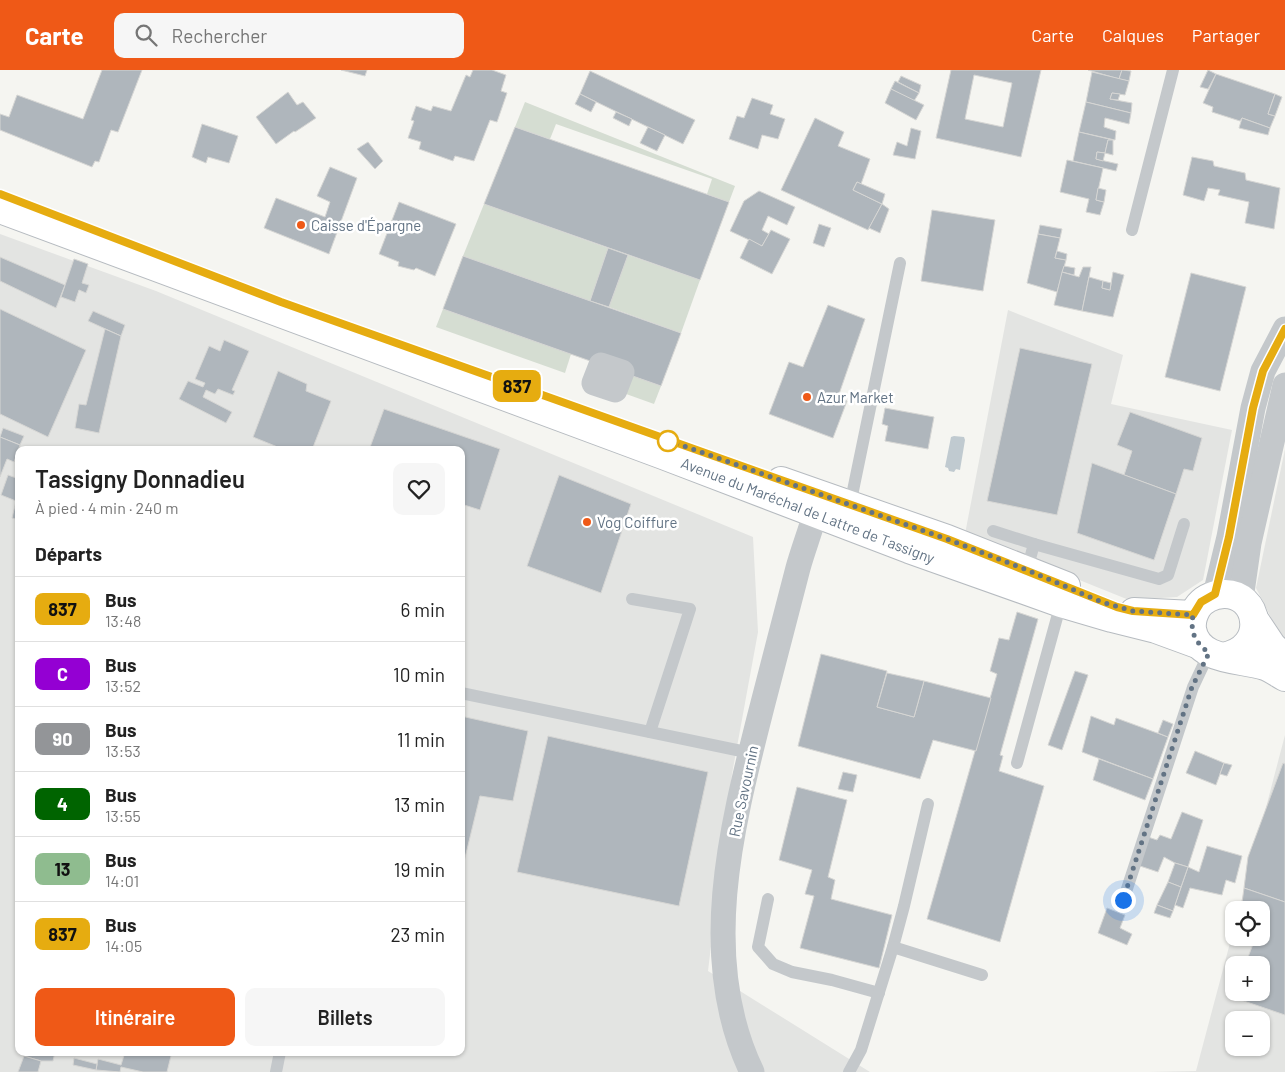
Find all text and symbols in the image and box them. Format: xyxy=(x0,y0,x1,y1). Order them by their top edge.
search box xyxy=(114,13,464,58)
text: Carte xyxy=(25,21,84,50)
icon: search xyxy=(132,21,160,49)
text: Rechercher xyxy=(172,24,267,47)
text: Carte xyxy=(1031,24,1074,46)
text: Calques xyxy=(1102,24,1164,46)
text: Partager xyxy=(1192,24,1260,46)
place label: Caisse d'Épargne xyxy=(311,216,421,234)
marker: Caisse d'Épargne xyxy=(295,219,307,231)
line badge: 837 xyxy=(488,370,546,402)
text: 837 xyxy=(503,375,531,397)
place label: Azur Market xyxy=(817,388,894,406)
marker: Azur Market xyxy=(801,391,813,403)
unlabelled marker xyxy=(657,430,679,452)
street label: Avenue du Maréchal de Lattre de Tassigny xyxy=(679,453,938,567)
button: heart xyxy=(393,463,445,515)
text: Tassigny Donnadieu xyxy=(35,464,245,493)
text: À pied · 4 min · 240 m xyxy=(35,498,178,517)
place label: Vog Coiffure xyxy=(597,513,678,531)
marker: Vog Coiffure xyxy=(581,516,593,528)
text: Départs xyxy=(35,542,102,565)
text: Bus xyxy=(105,588,137,611)
text: 837 xyxy=(48,598,77,620)
text: 6 min xyxy=(401,598,445,621)
text: 13:48 xyxy=(105,611,141,630)
text: Bus xyxy=(105,653,137,676)
text: C xyxy=(57,663,68,685)
text: 10 min xyxy=(393,663,445,686)
text: 13:52 xyxy=(105,676,141,695)
text: Bus xyxy=(105,718,137,741)
text: 90 xyxy=(53,728,72,750)
text: 11 min xyxy=(397,728,445,751)
text: 13:53 xyxy=(105,741,141,760)
street label: Rue Savournin xyxy=(725,744,761,838)
text: Bus xyxy=(105,783,137,806)
text: 4 xyxy=(57,793,68,815)
text: 13 min xyxy=(394,793,445,816)
text: 13:55 xyxy=(105,806,141,825)
text: Bus xyxy=(105,848,137,871)
text: 13 xyxy=(54,858,71,880)
text: 19 min xyxy=(394,858,445,881)
text: 14:01 xyxy=(105,871,139,890)
your location xyxy=(1111,888,1136,913)
map controls xyxy=(1225,901,1270,1056)
button: locate xyxy=(1225,901,1270,946)
text: Bus xyxy=(105,913,137,936)
text: 837 xyxy=(48,923,77,945)
text: 23 min xyxy=(391,923,445,946)
text: 14:05 xyxy=(105,936,142,955)
button: + xyxy=(1225,956,1270,1001)
button: Itinéraire xyxy=(35,988,235,1046)
button: Billets xyxy=(245,988,445,1046)
button: − xyxy=(1225,1011,1270,1056)

